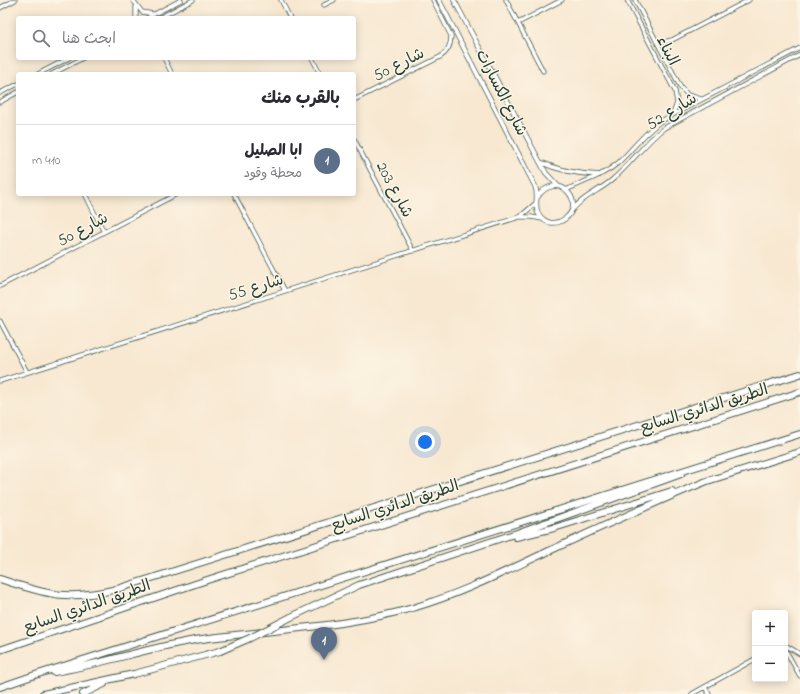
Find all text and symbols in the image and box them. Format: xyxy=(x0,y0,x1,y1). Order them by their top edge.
search box xyxy=(16,16,356,60)
icon: search xyxy=(30,27,52,49)
text: ابحث هنا xyxy=(62,28,116,50)
street label: البناء xyxy=(649,32,685,70)
street label: شارع 50 xyxy=(369,42,429,88)
street label: شارع الكسارات xyxy=(469,45,533,141)
text: بالقرب منك xyxy=(261,86,340,111)
street label: شارع 52 xyxy=(642,87,702,137)
text: ابا الصليل xyxy=(245,140,302,162)
text: 410 m xyxy=(32,151,60,170)
text: 1 xyxy=(325,151,329,170)
street label: شارع 203 xyxy=(369,158,419,222)
text: محطة وقود xyxy=(244,164,302,183)
street label: شارع 50 xyxy=(53,207,113,253)
street label: شارع 55 xyxy=(225,268,287,308)
street label: الطريق الدائري السابع xyxy=(637,378,771,440)
your location xyxy=(415,432,435,452)
street label: الطريق الدائري السابع xyxy=(328,474,462,538)
street label: الطريق الدائري السابع xyxy=(20,574,154,640)
map controls xyxy=(752,610,788,682)
button: + xyxy=(752,610,788,646)
pin: 1 xyxy=(311,627,337,660)
button: − xyxy=(752,646,788,682)

